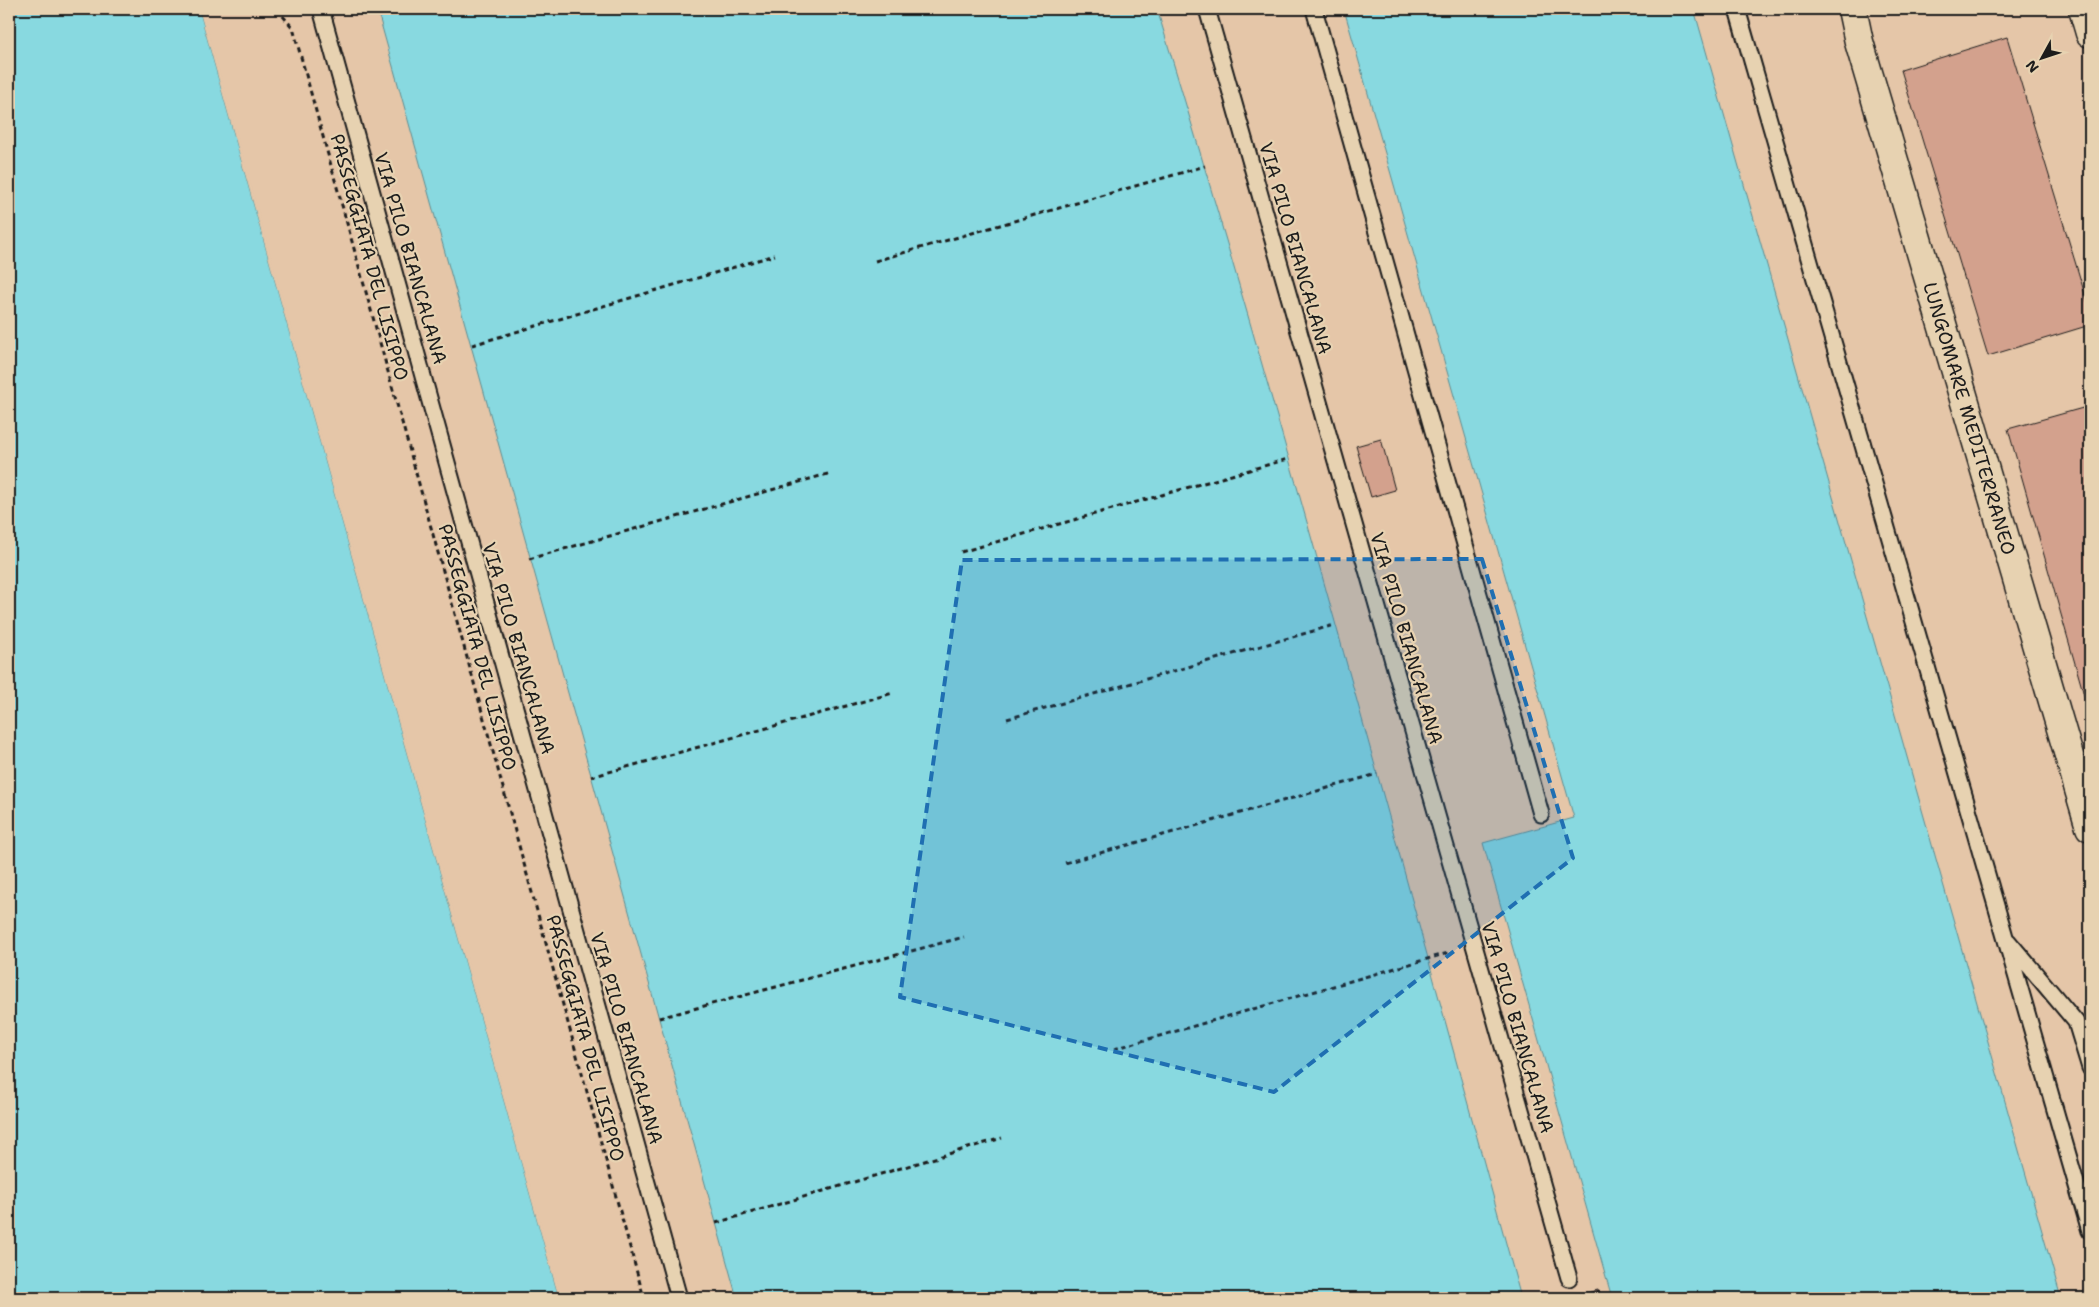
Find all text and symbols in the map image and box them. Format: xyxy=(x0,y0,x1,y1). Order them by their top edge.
north arrow xyxy=(2016,32,2066,82)
text: N xyxy=(2022,56,2043,76)
street label: PASSEGGIATA DEL LISIPPO xyxy=(325,131,415,383)
street label: VIA PILO BIANCALANA xyxy=(1253,139,1338,357)
street label: VIA PILO BIANCALANA xyxy=(368,149,453,367)
street label: LUNGOMARE MEDITERRANEO xyxy=(1917,279,2021,558)
street label: PASSEGGIATA DEL LISIPPO xyxy=(433,521,523,773)
street label: VIA PILO BIANCALANA xyxy=(1364,529,1449,747)
street label: VIA PILO BIANCALANA xyxy=(476,539,561,757)
street label: PASSEGGIATA DEL LISIPPO xyxy=(541,912,631,1164)
street label: VIA PILO BIANCALANA xyxy=(1475,918,1560,1136)
street label: VIA PILO BIANCALANA xyxy=(584,929,669,1147)

